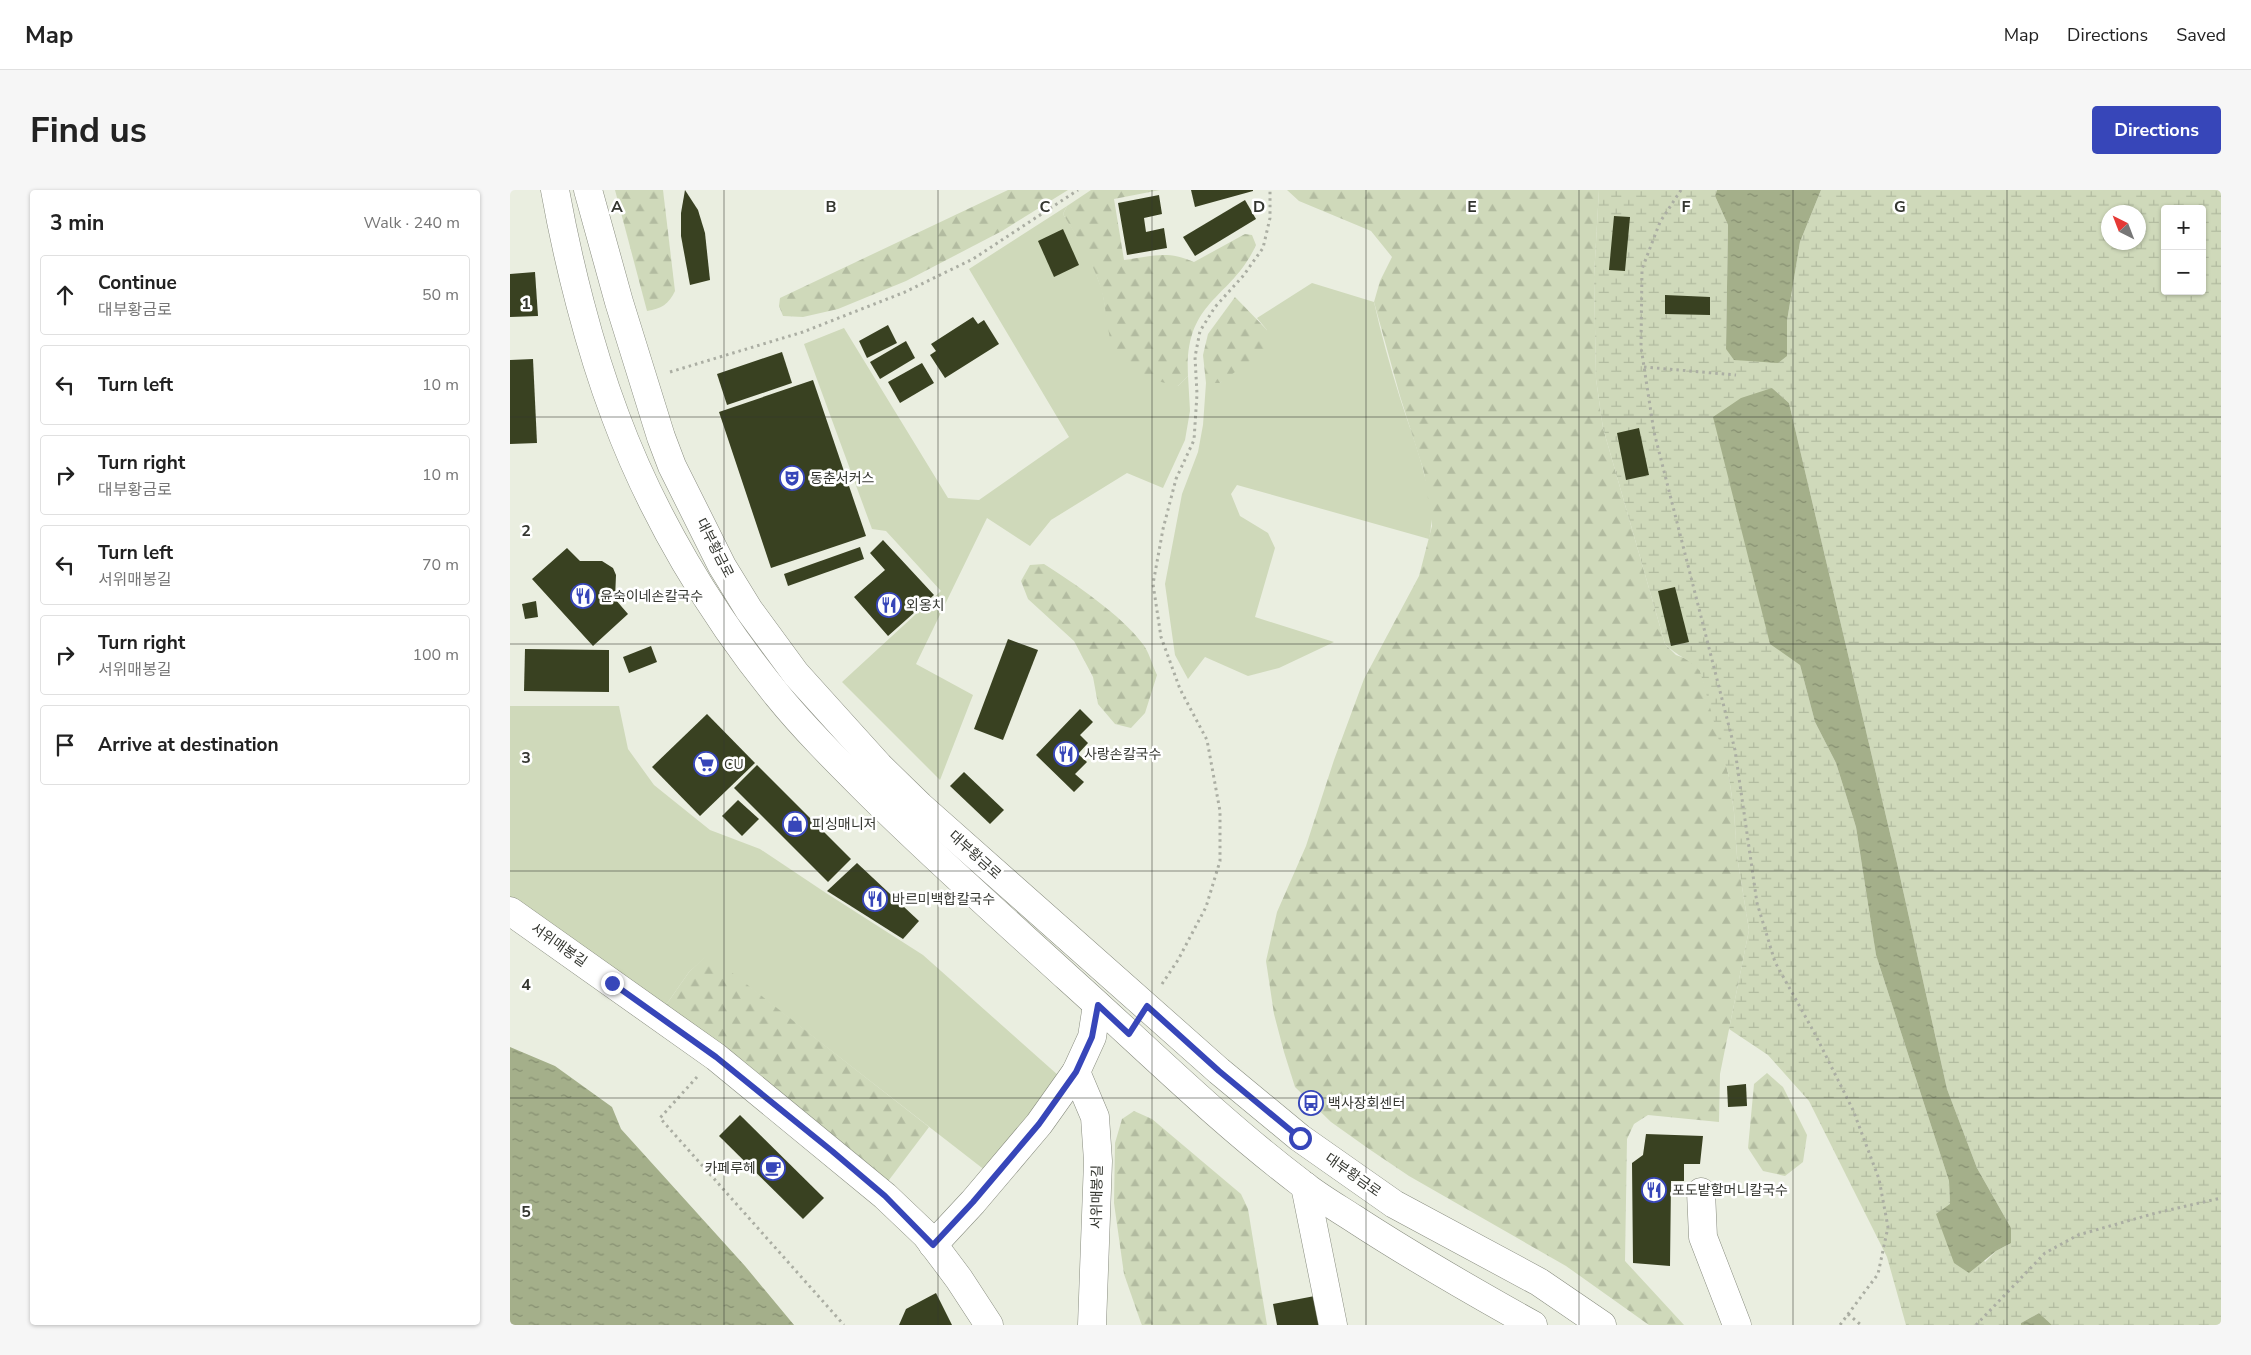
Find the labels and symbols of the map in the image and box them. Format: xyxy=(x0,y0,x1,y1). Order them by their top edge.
text: A xyxy=(611,196,623,218)
text: B xyxy=(825,196,837,218)
text: C xyxy=(1040,196,1051,218)
text: D xyxy=(1253,196,1265,218)
text: E xyxy=(1467,196,1477,218)
text: F xyxy=(1682,196,1691,218)
text: G xyxy=(1894,196,1906,218)
north arrow xyxy=(2101,205,2146,250)
text: 1 xyxy=(521,293,531,315)
theatre icon: 동춘서커스 xyxy=(779,465,805,491)
place label: 동춘서커스 xyxy=(810,469,875,488)
street label: 대부황금로 xyxy=(692,515,738,581)
text: 2 xyxy=(521,520,531,542)
restaurant icon: 윤숙이네손칼국수 xyxy=(570,583,596,609)
place label: 윤숙이네손칼국수 xyxy=(600,587,703,606)
restaurant icon: 외옹치 xyxy=(876,592,902,618)
place label: 외옹치 xyxy=(906,596,945,615)
restaurant icon: 사랑손칼국수 xyxy=(1053,741,1079,767)
place label: 사랑손칼국수 xyxy=(1084,745,1161,764)
text: 3 xyxy=(521,747,531,769)
supermarket icon: CU xyxy=(693,751,719,777)
place label: CU xyxy=(724,755,744,774)
shop icon: 피싱매니저 xyxy=(782,811,808,837)
place label: 피싱매니저 xyxy=(812,815,876,834)
street label: 대부황금로 xyxy=(945,826,1005,884)
restaurant icon: 바르미백합칼국수 xyxy=(862,886,888,912)
place label: 바르미백합칼국수 xyxy=(892,890,995,909)
street label: 서위매봉길 xyxy=(527,919,591,971)
route end xyxy=(601,972,624,995)
text: 4 xyxy=(521,974,531,996)
bus stop icon: 백사장회센터 xyxy=(1298,1090,1324,1116)
place label: 백사장회센터 xyxy=(1328,1094,1405,1113)
route start xyxy=(1289,1127,1312,1150)
street label: 대부황금로 xyxy=(1321,1149,1385,1201)
cafe icon: 카페루헤 xyxy=(760,1155,786,1181)
place label: 카페루헤 xyxy=(704,1159,756,1178)
street label: 서위매봉길 xyxy=(1087,1165,1107,1229)
restaurant icon: 포도밭할머니칼국수 xyxy=(1641,1177,1667,1203)
place label: 포도밭할머니칼국수 xyxy=(1672,1181,1788,1200)
text: 5 xyxy=(521,1201,531,1223)

